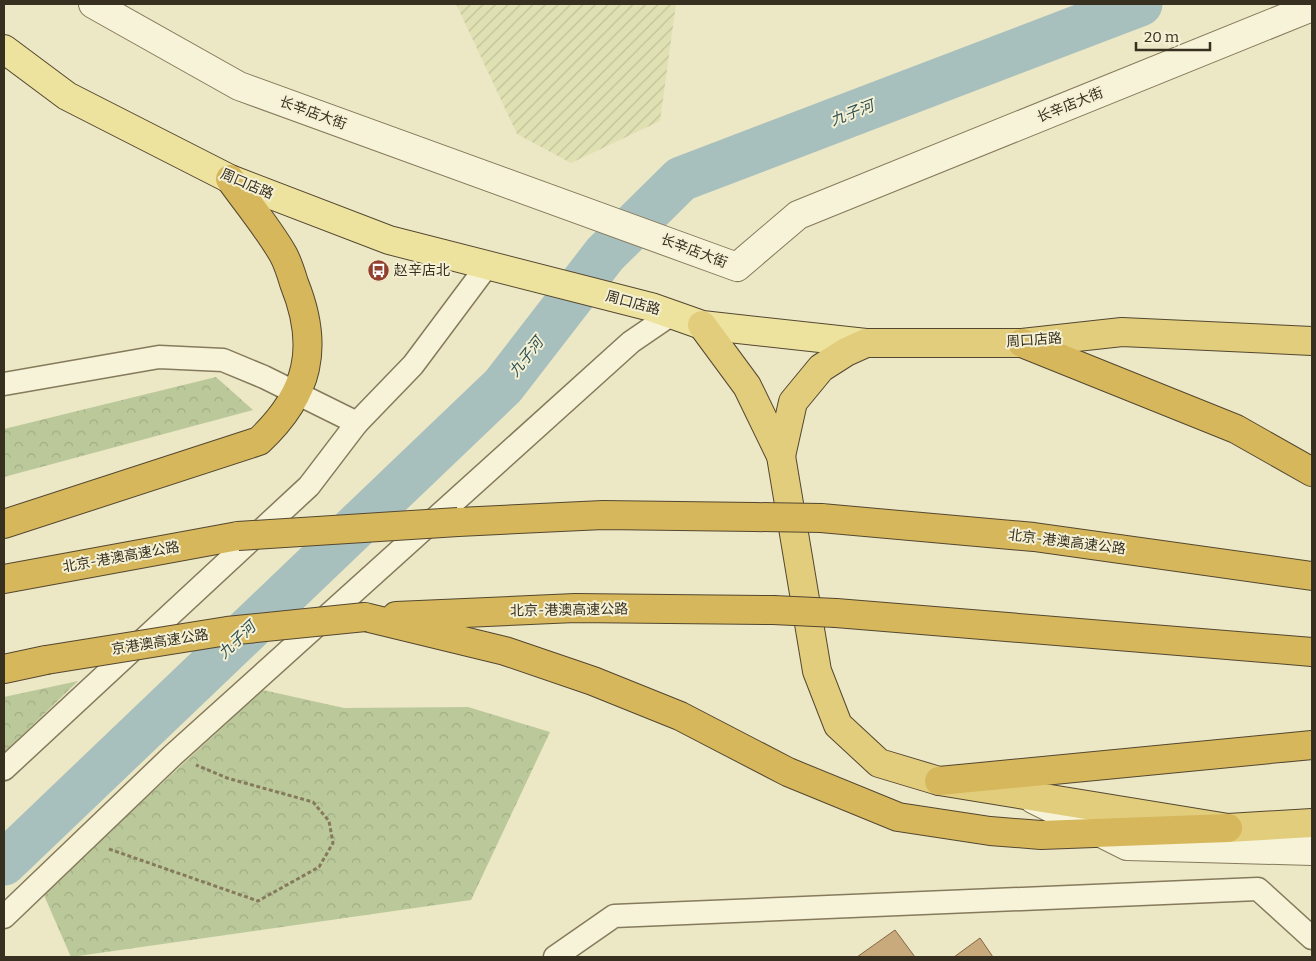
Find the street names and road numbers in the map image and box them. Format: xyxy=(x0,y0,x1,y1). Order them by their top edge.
street label: 长辛店大街 xyxy=(1034,84,1106,126)
street label: 长辛店大街 xyxy=(277,93,349,133)
street label: 周口店路 xyxy=(218,165,276,203)
street label: 长辛店大街 xyxy=(658,231,730,271)
street label: 周口店路 xyxy=(604,288,662,318)
street label: 周口店路 xyxy=(1005,330,1063,350)
street label: 北京-港澳高速公路 xyxy=(1007,526,1127,558)
street label: 北京-港澳高速公路 xyxy=(61,538,181,576)
street label: 北京-港澳高速公路 xyxy=(510,600,628,620)
street label: 京港澳高速公路 xyxy=(110,626,210,658)

